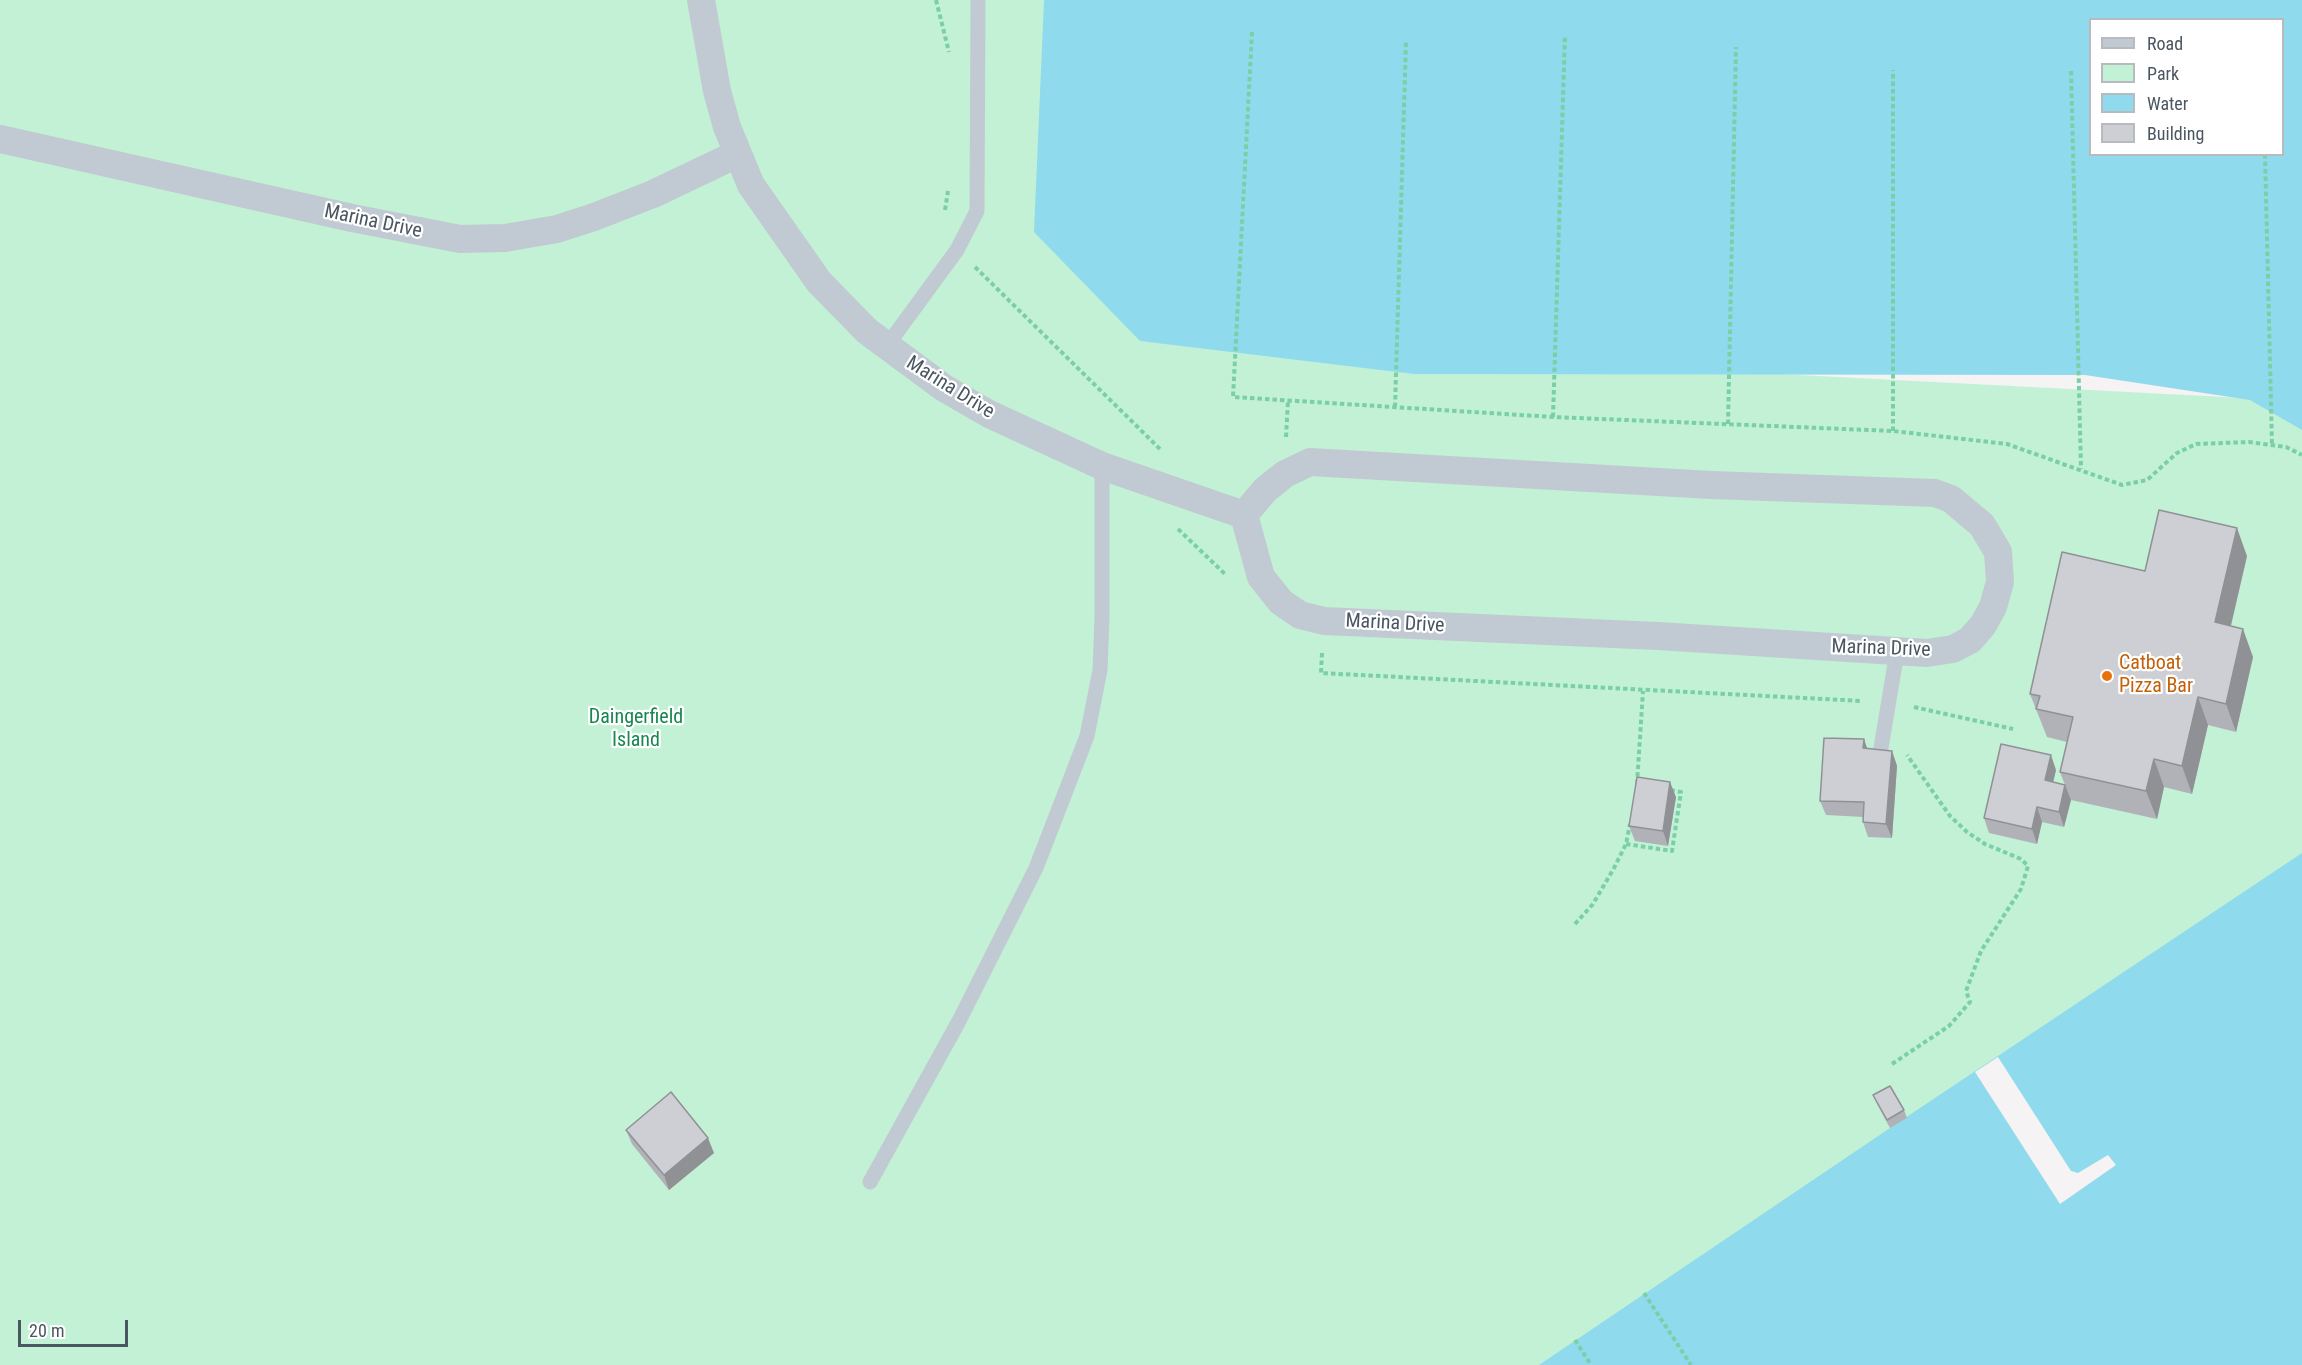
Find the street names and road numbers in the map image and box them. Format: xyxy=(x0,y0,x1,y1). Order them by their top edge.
street label: Marina Drive xyxy=(322,200,424,244)
street label: Marina Drive xyxy=(902,352,998,424)
street label: Marina Drive xyxy=(1345,609,1445,639)
street label: Marina Drive xyxy=(1831,635,1931,663)

